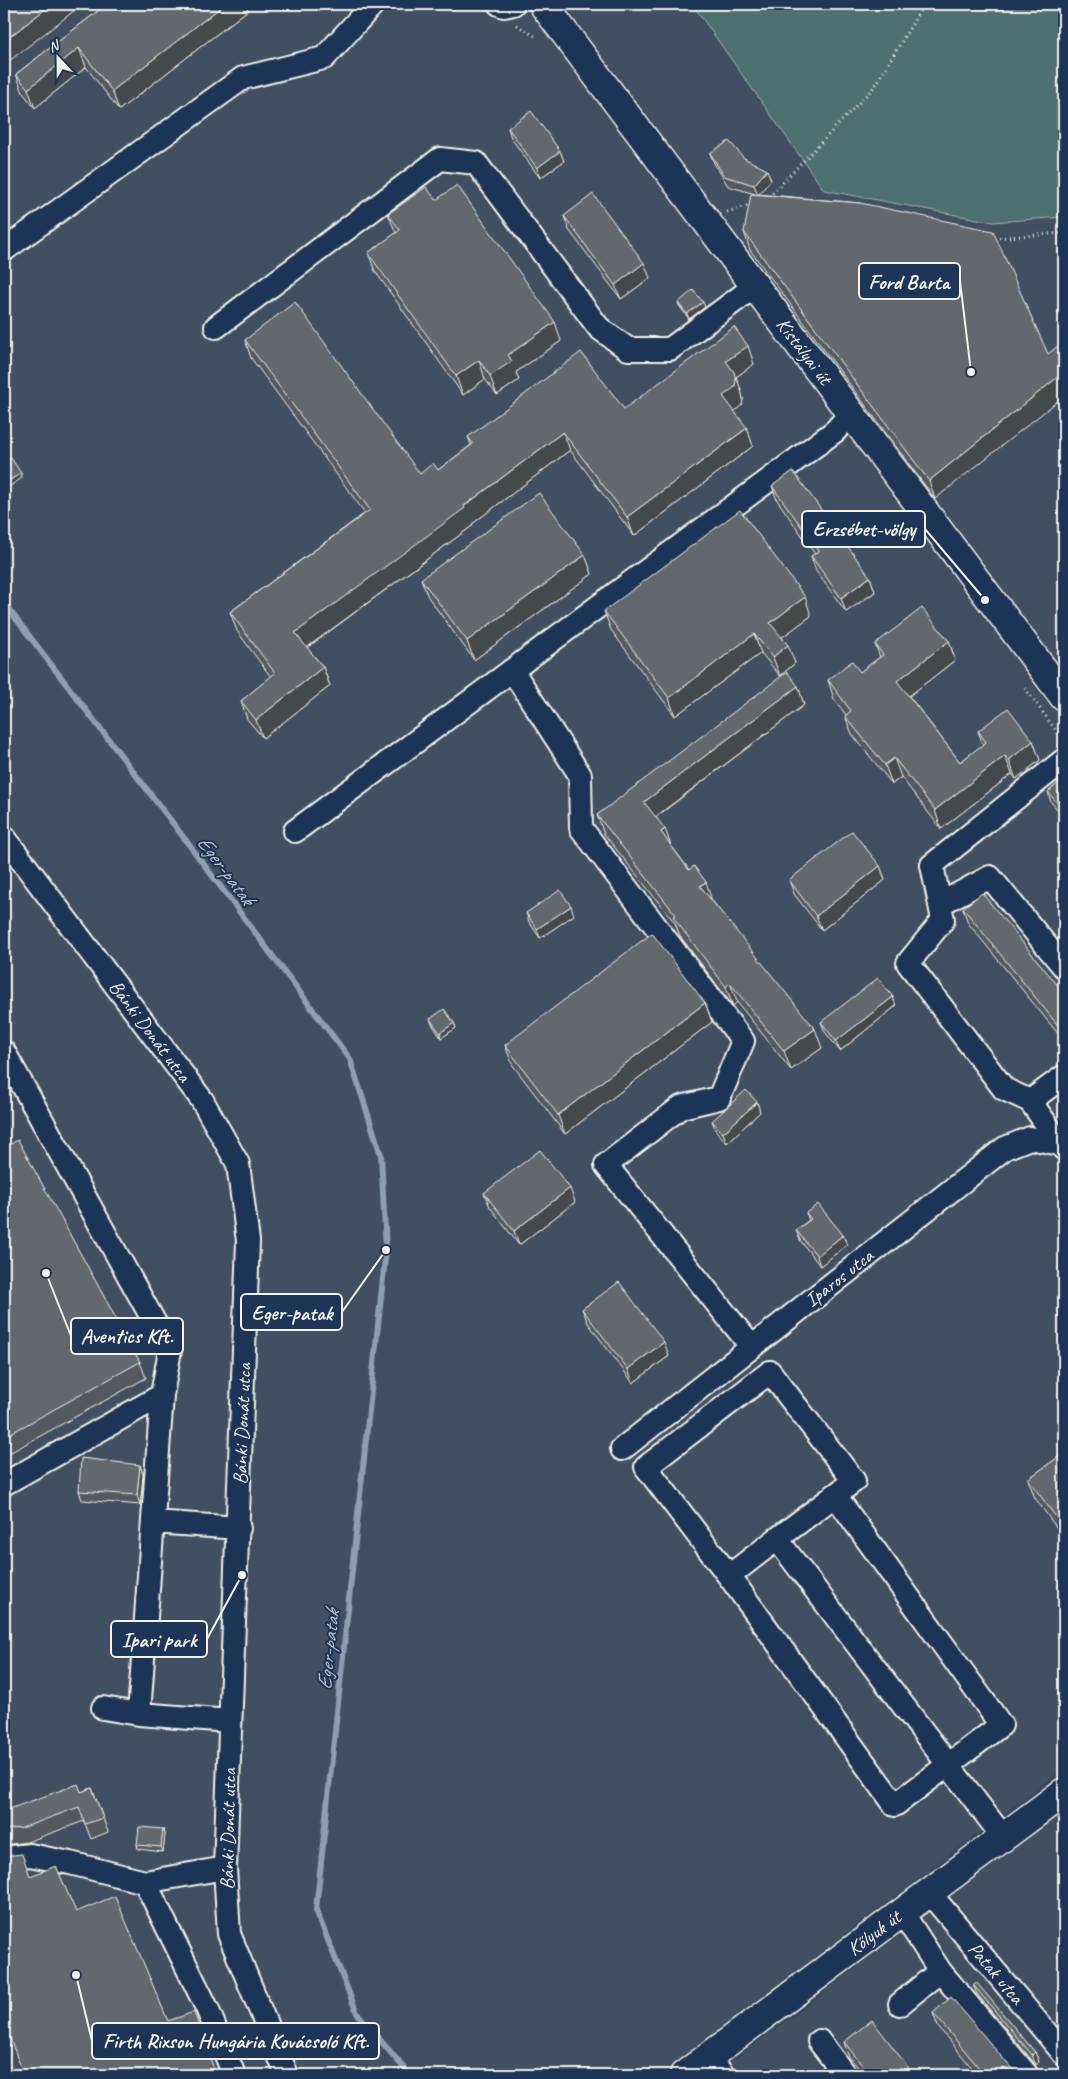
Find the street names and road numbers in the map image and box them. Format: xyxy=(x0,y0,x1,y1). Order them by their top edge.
street label: Kistályai út xyxy=(771,312,839,391)
street label: Bánki Donát utca xyxy=(104,975,198,1089)
street label: Iparos utca xyxy=(800,1243,879,1313)
street label: Bánki Donát utca xyxy=(227,1361,257,1485)
street label: Bánki Donát utca xyxy=(214,1766,242,1890)
street label: Kőlyuk út xyxy=(842,1903,908,1961)
street label: Patak utca xyxy=(963,1937,1030,2010)

